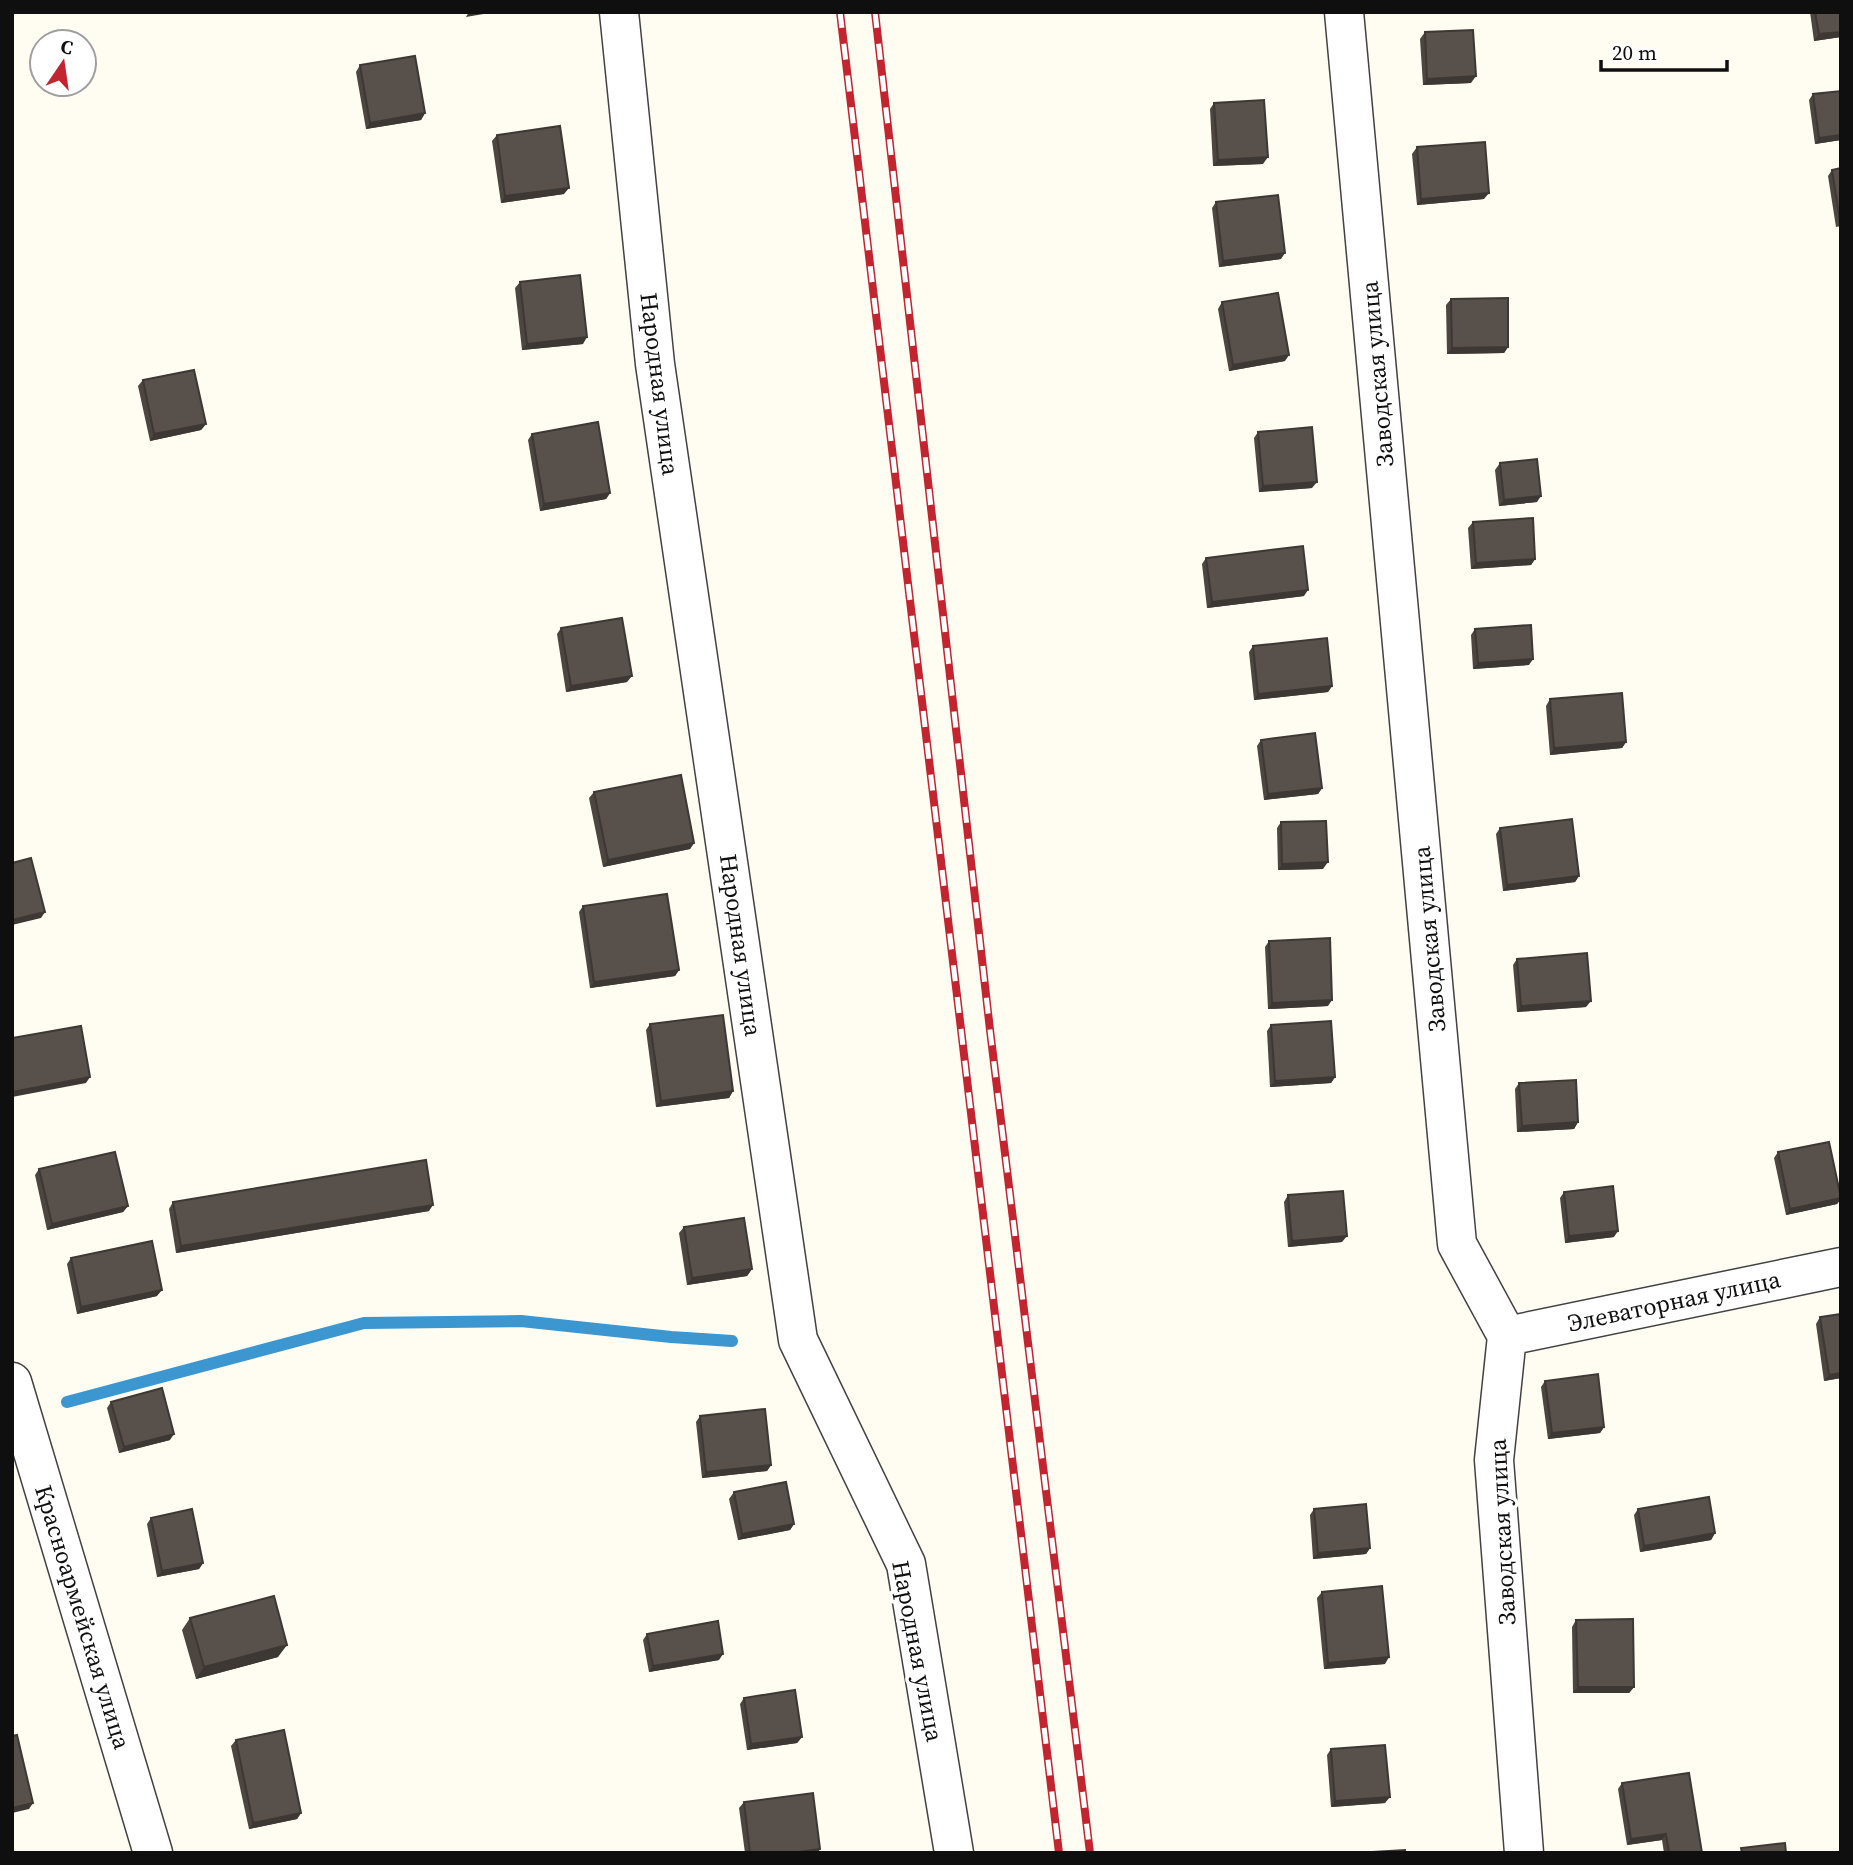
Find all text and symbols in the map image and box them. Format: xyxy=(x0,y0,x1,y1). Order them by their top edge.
north arrow xyxy=(28,28,98,98)
scale bar xyxy=(1601,28,1727,72)
text: С xyxy=(58,32,76,60)
text: 20 m xyxy=(1612,38,1657,67)
street label: Заводская улица xyxy=(1352,279,1402,468)
street label: Народная улица xyxy=(632,291,688,478)
street label: Заводская улица xyxy=(1404,844,1454,1033)
street label: Народная улица xyxy=(712,852,770,1039)
street label: Элеваторная улица xyxy=(1565,1262,1784,1340)
street label: Заводская улица xyxy=(1481,1437,1523,1626)
street label: Красноармейская улица xyxy=(27,1481,139,1754)
street label: Народная улица xyxy=(884,1558,952,1745)

